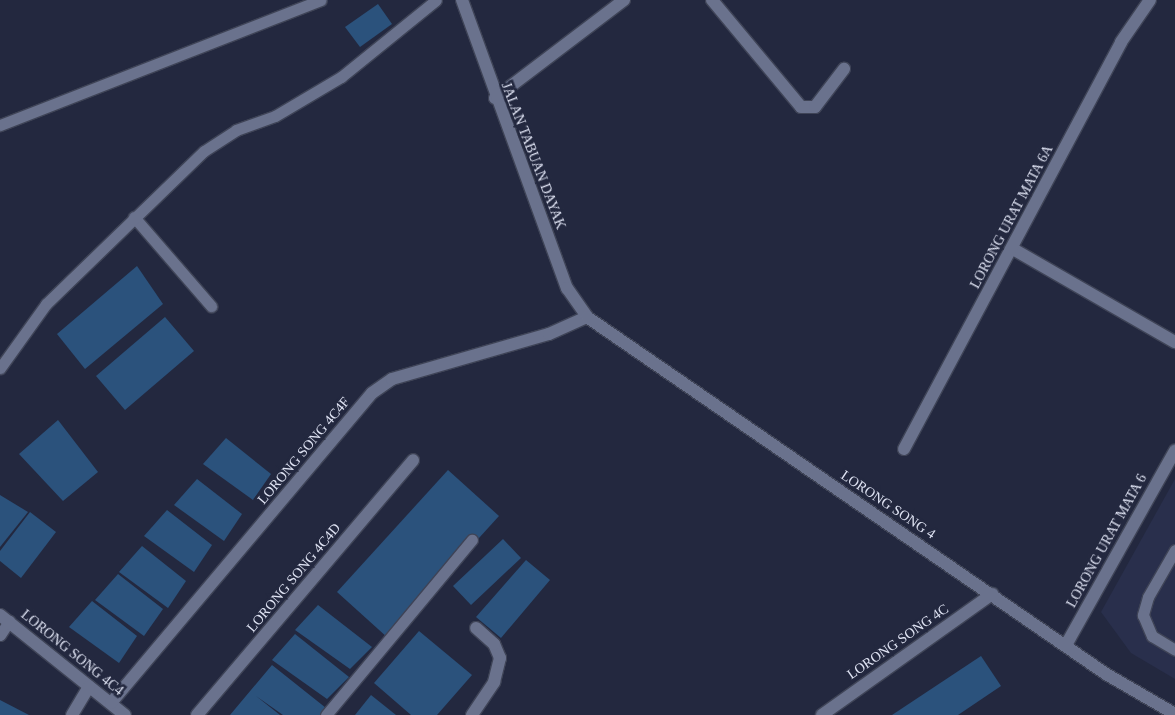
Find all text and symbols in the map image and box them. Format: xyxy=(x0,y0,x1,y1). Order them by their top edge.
street label: JALAN TABUAN DAYAK xyxy=(497,80,569,232)
street label: LORONG URAT MATA 6A xyxy=(967,142,1057,292)
street label: LORONG SONG 4C4F xyxy=(254,394,354,508)
street label: LORONG SONG 4 xyxy=(838,467,938,543)
street label: LORONG URAT MATA 6 xyxy=(1063,471,1151,611)
street label: LORONG SONG 4C4D xyxy=(244,520,344,636)
street label: LORONG SONG 4C xyxy=(844,601,952,683)
street label: LORONG SONG 4C4 xyxy=(17,607,127,699)

